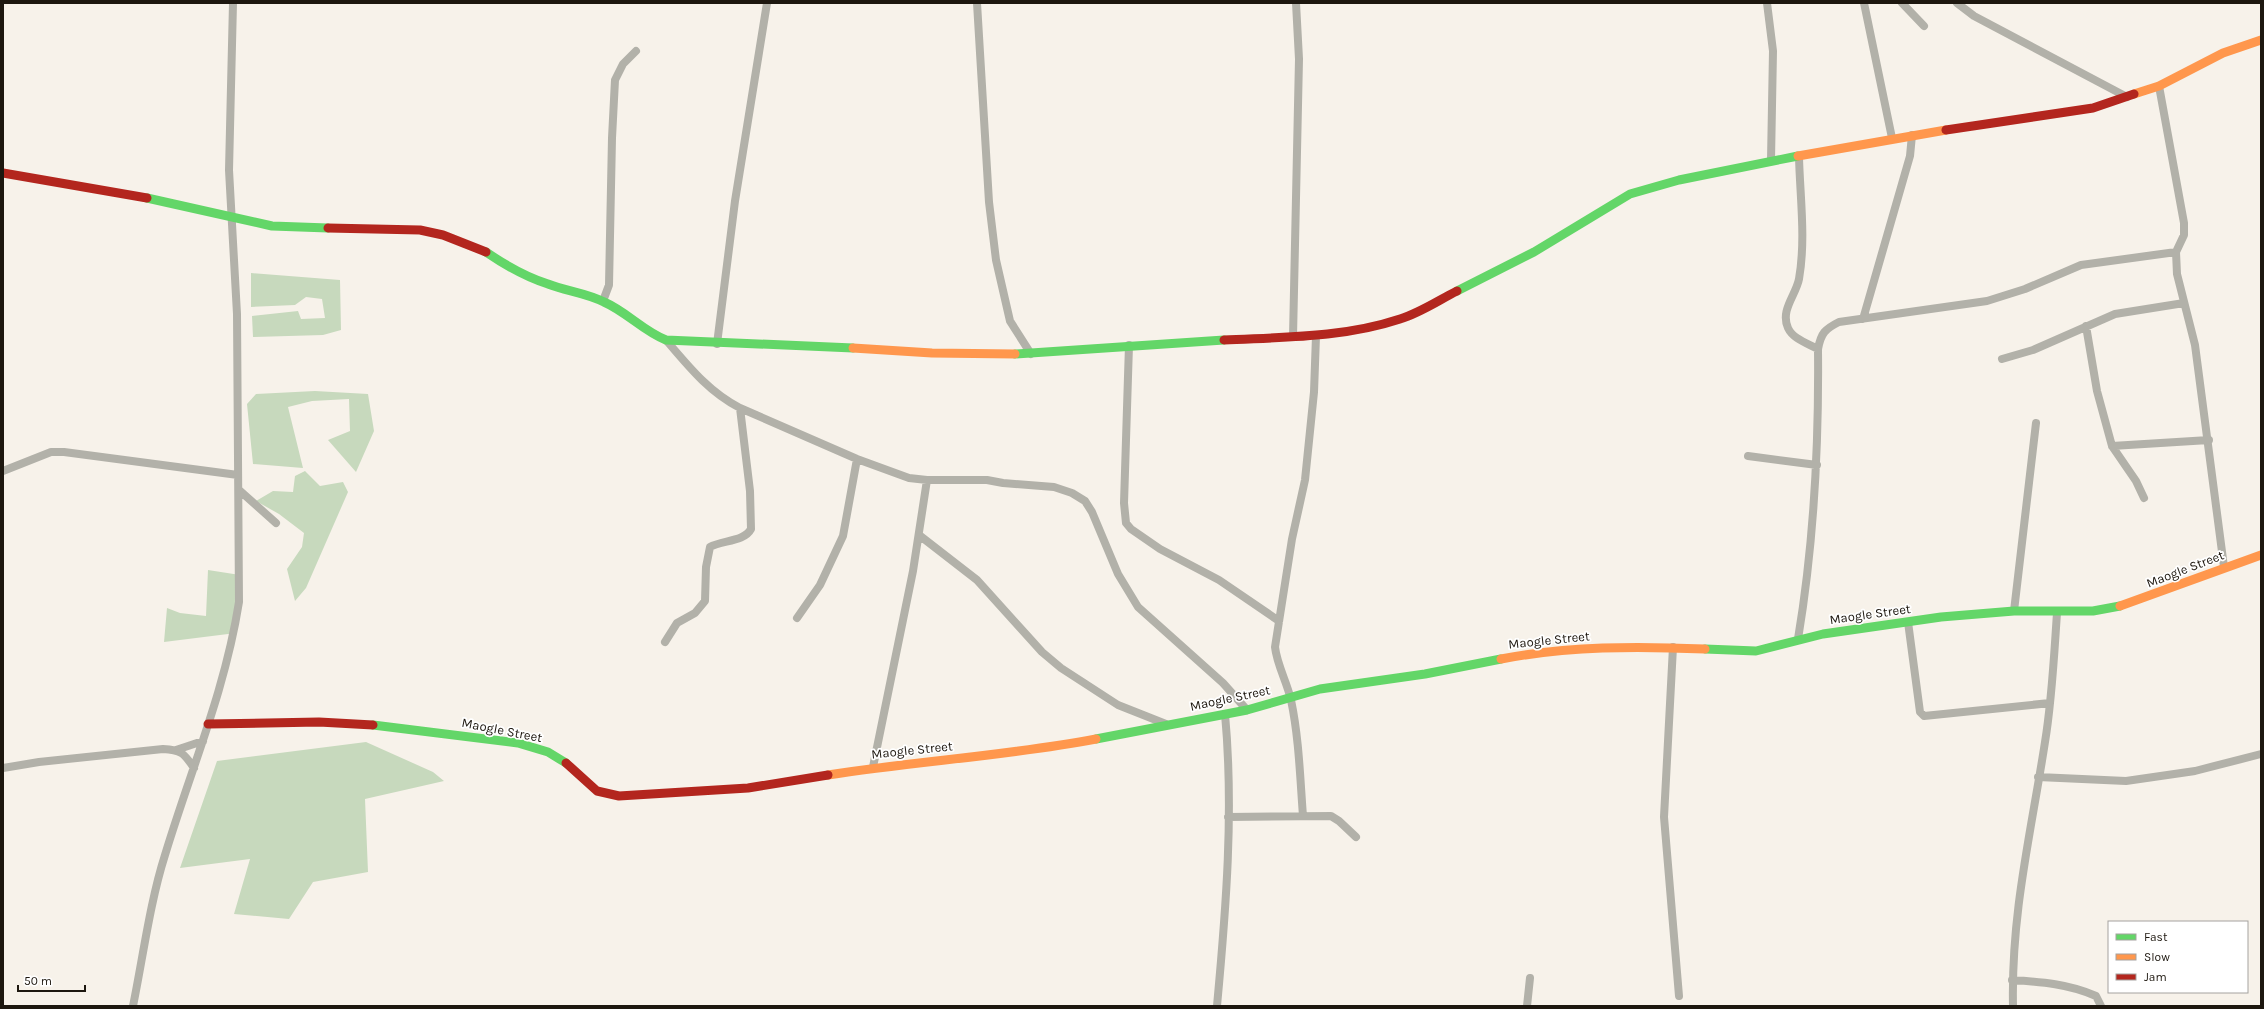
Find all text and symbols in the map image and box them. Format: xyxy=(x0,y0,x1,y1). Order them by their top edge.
street label: Maogle Street xyxy=(2144,547,2226,591)
street label: Maogle Street xyxy=(1829,601,1912,627)
street label: Maogle Street xyxy=(1508,628,1591,652)
street label: Maogle Street xyxy=(1188,682,1272,714)
street label: Maogle Street xyxy=(460,715,544,745)
street label: Maogle Street xyxy=(871,738,954,762)
legend xyxy=(2108,921,2248,993)
text: Fast xyxy=(2144,930,2168,944)
text: Slow xyxy=(2144,950,2170,964)
scale bar xyxy=(18,967,85,993)
text: Jam xyxy=(2144,970,2167,984)
text: 50 m xyxy=(24,974,52,988)

